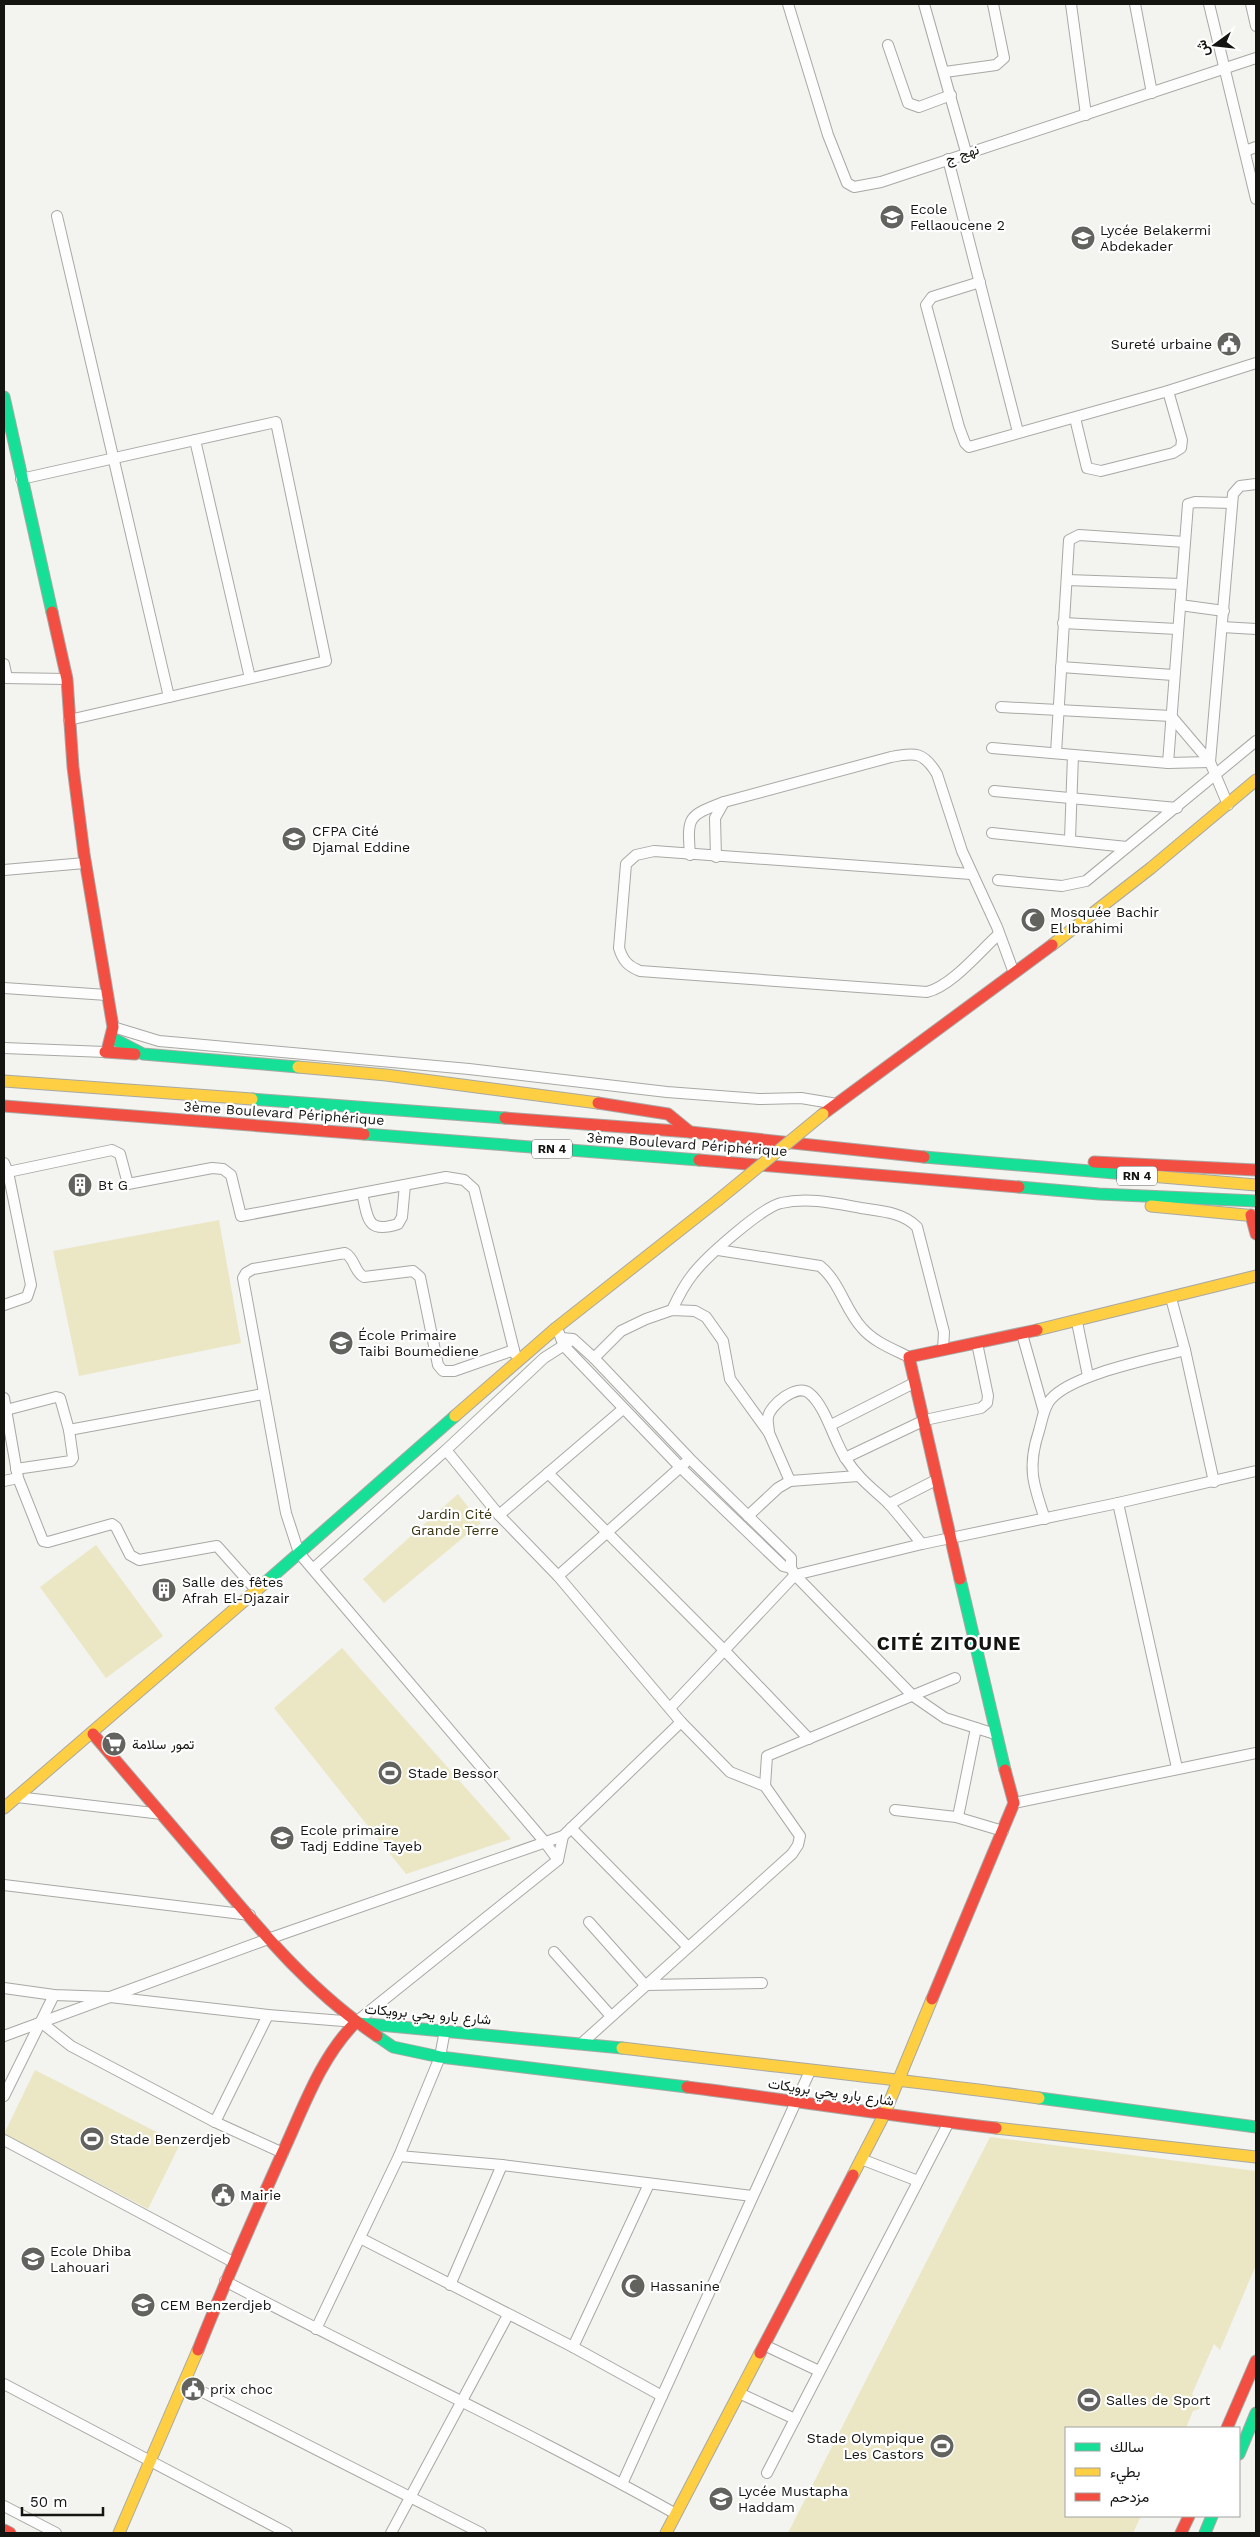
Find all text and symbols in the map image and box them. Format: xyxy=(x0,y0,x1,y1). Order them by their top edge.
north arrow xyxy=(1190,20,1240,70)
text: ش xyxy=(1192,38,1213,59)
street label: نهج ج xyxy=(943,141,982,170)
place label: Ecole Fellaoucene 2 xyxy=(910,201,1005,233)
school or university icon: Ecole Fellaoucene 2 xyxy=(879,204,905,230)
place label: Lycée Belakermi Abdekader xyxy=(1100,222,1211,254)
school or university icon: Lycée Belakermi Abdekader xyxy=(1070,225,1096,251)
public building icon: Sureté urbaine xyxy=(1216,331,1242,357)
place label: Sureté urbaine xyxy=(1111,336,1212,352)
place label: CFPA Cité Djamal Eddine xyxy=(312,823,410,855)
school or university icon: CFPA Cité Djamal Eddine xyxy=(281,826,307,852)
place label: Mosquée Bachir El Ibrahimi xyxy=(1050,904,1159,936)
mosque icon: Mosquée Bachir El Ibrahimi xyxy=(1020,907,1046,933)
street label: 3ème Boulevard Périphérique xyxy=(183,1098,385,1128)
street label: 3ème Boulevard Périphérique xyxy=(586,1129,788,1159)
road number: RN 4 xyxy=(532,1140,572,1158)
road number: RN 4 xyxy=(1117,1166,1157,1186)
building icon: Bt G xyxy=(67,1172,93,1198)
place label: Bt G xyxy=(98,1177,128,1193)
place label: École Primaire Taibi Boumediene xyxy=(358,1327,479,1359)
school or university icon: École Primaire Taibi Boumediene xyxy=(328,1330,354,1356)
park label: Jardin Cité Grande Terre xyxy=(411,1506,499,1538)
place label: Salle des fêtes Afrah El-Djazair xyxy=(182,1574,290,1606)
building icon: Salle des fêtes Afrah El-Djazair xyxy=(151,1577,177,1603)
district label: CITÉ ZITOUNE xyxy=(877,1632,1021,1655)
supermarket icon: تمور سلامة xyxy=(101,1731,127,1757)
place label: تمور سلامة xyxy=(132,1736,194,1753)
sports icon: Stade Bessor xyxy=(377,1760,403,1786)
place label: Stade Bessor xyxy=(408,1765,499,1781)
place label: Ecole primaire Tadj Eddine Tayeb xyxy=(300,1822,422,1854)
school or university icon: Ecole primaire Tadj Eddine Tayeb xyxy=(269,1825,295,1851)
street label: شارع بارو يحي برويكات xyxy=(364,2000,492,2031)
street label: شارع بارو يحي برويكات xyxy=(766,2075,895,2113)
sports icon: Stade Benzerdjeb xyxy=(79,2126,105,2152)
place label: Stade Benzerdjeb xyxy=(110,2131,231,2147)
public building icon: Mairie xyxy=(210,2182,236,2208)
place label: Mairie xyxy=(240,2187,281,2203)
place label: Ecole Dhiba Lahouari xyxy=(50,2243,131,2275)
school or university icon: Ecole Dhiba Lahouari xyxy=(20,2246,46,2272)
mosque icon: Hassanine xyxy=(620,2273,646,2299)
place label: Hassanine xyxy=(650,2278,720,2294)
school or university icon: CEM Benzerdjeb xyxy=(130,2292,156,2318)
place label: CEM Benzerdjeb xyxy=(160,2297,271,2313)
public building icon: prix choc xyxy=(180,2376,206,2402)
place label: prix choc xyxy=(210,2381,273,2397)
sports icon: Salles de Sport xyxy=(1076,2387,1102,2413)
place label: Salles de Sport xyxy=(1106,2392,1211,2408)
legend xyxy=(1065,2427,1240,2517)
place label: Stade Olympique Les Castors xyxy=(807,2430,924,2462)
sports icon: Stade Olympique Les Castors xyxy=(929,2433,955,2459)
text: سالك xyxy=(1110,2438,1144,2456)
text: بطيء xyxy=(1110,2463,1140,2485)
place label: Lycée Mustapha Haddam xyxy=(738,2483,848,2515)
scale bar xyxy=(22,2484,104,2516)
school or university icon: Lycée Mustapha Haddam xyxy=(708,2486,734,2512)
text: مزدحم xyxy=(1110,2488,1149,2507)
text: 50 m xyxy=(30,2493,67,2511)

